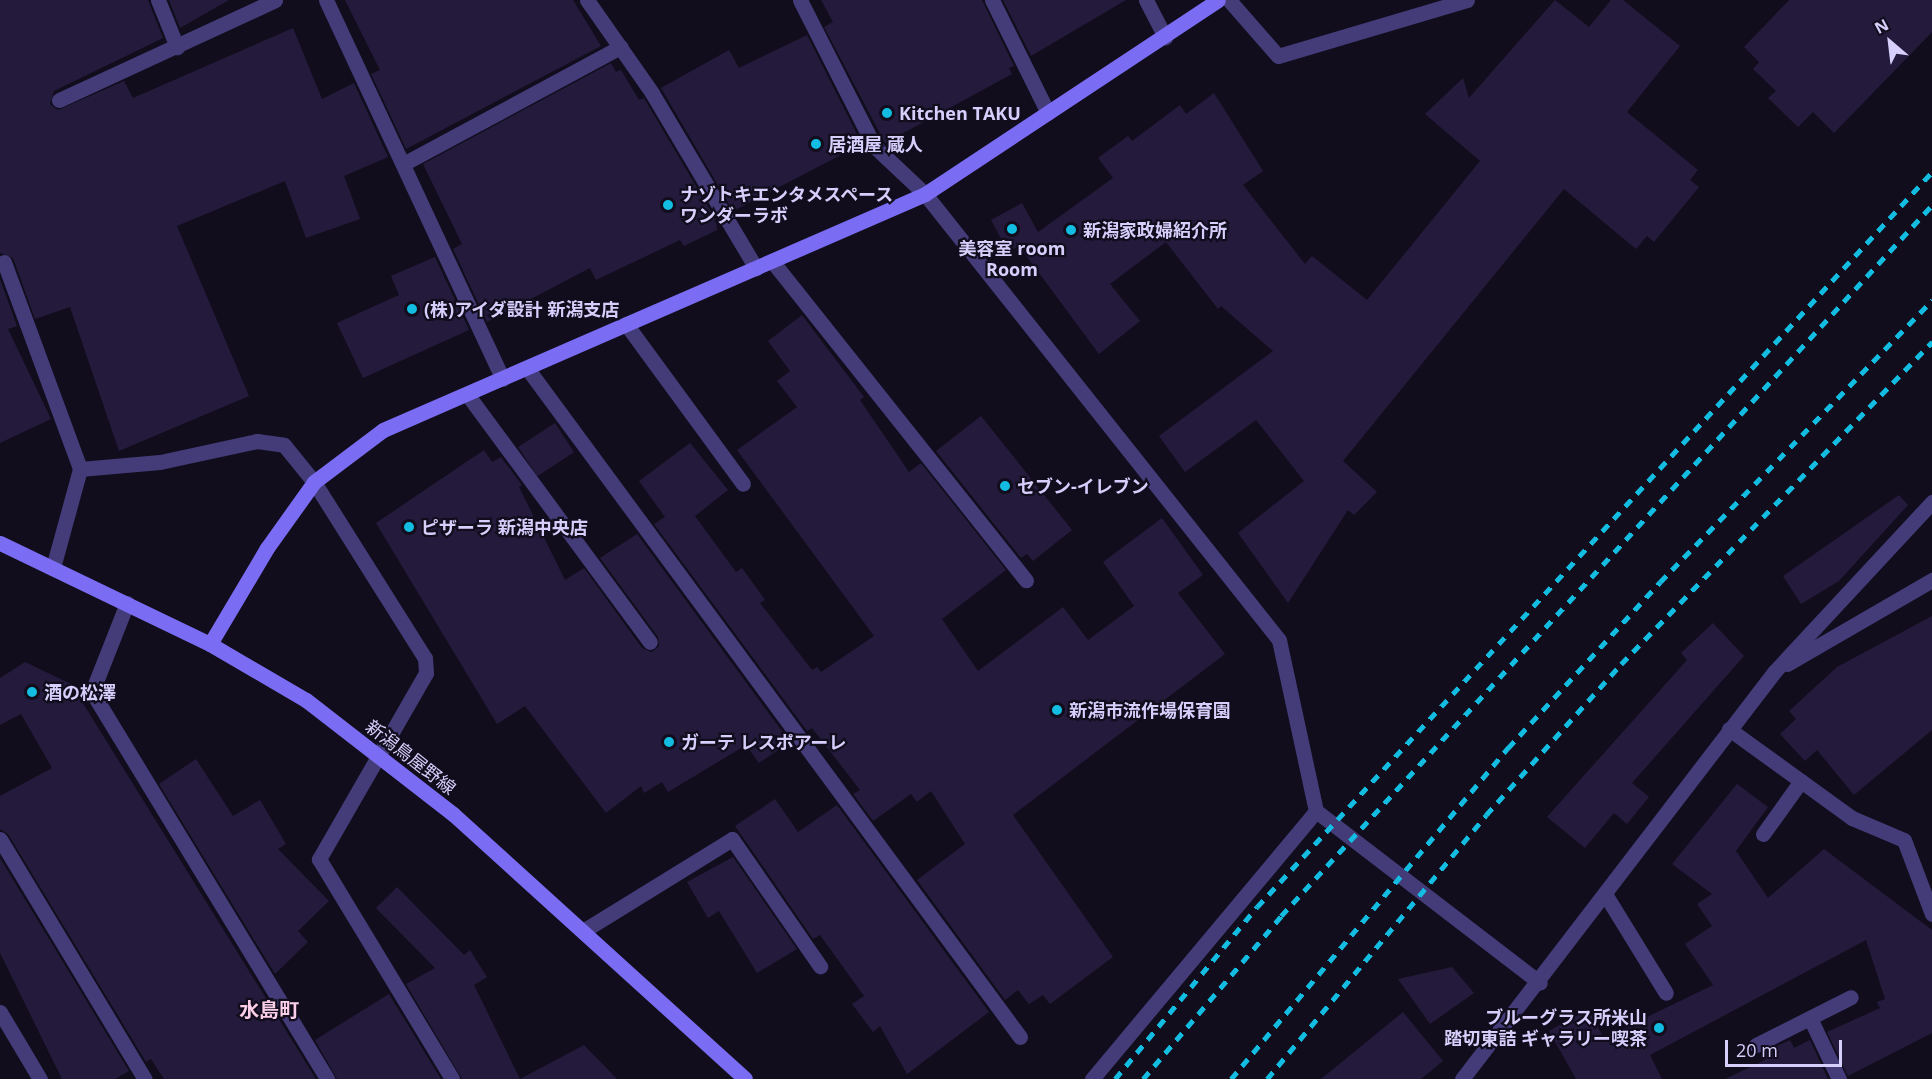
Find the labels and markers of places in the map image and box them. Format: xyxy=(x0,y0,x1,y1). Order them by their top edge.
place label: Kitchen TAKU xyxy=(899,102,1021,124)
marker: Kitchen TAKU xyxy=(880,106,894,120)
place label: 居酒屋 蔵人 xyxy=(828,133,923,155)
marker: 居酒屋 蔵人 xyxy=(809,137,823,151)
place label: ナゾトキエンタメスペース ワンダーラボ xyxy=(680,184,896,226)
marker: ナゾトキエンタメスペース ワンダーラボ xyxy=(661,198,675,212)
place label: 新潟家政婦紹介所 xyxy=(1083,219,1227,241)
marker: 美容室 room Room xyxy=(1005,222,1019,236)
marker: 新潟家政婦紹介所 xyxy=(1064,223,1078,237)
place label: 美容室 room Room xyxy=(959,238,1065,280)
place label: (株)アイダ設計 新潟支店 xyxy=(424,298,621,320)
marker: (株)アイダ設計 新潟支店 xyxy=(405,302,419,316)
place label: セブン-イレブン xyxy=(1017,475,1149,497)
marker: セブン-イレブン xyxy=(998,479,1012,493)
place label: ピザーラ 新潟中央店 xyxy=(421,516,588,538)
marker: ピザーラ 新潟中央店 xyxy=(402,520,416,534)
place label: 酒の松澤 xyxy=(44,681,116,703)
marker: 酒の松澤 xyxy=(25,685,39,699)
place label: 新潟市流作場保育園 xyxy=(1069,699,1231,721)
marker: 新潟市流作場保育園 xyxy=(1050,703,1064,717)
place label: ガーテ レスポアーレ xyxy=(681,731,847,753)
marker: ガーテ レスポアーレ xyxy=(662,735,676,749)
place label: ブルーグラス所米山 踏切東詰 ギャラリー喫茶 xyxy=(1444,1007,1647,1050)
marker: ブルーグラス所米山 踏切東詰 ギャラリー喫茶 xyxy=(1652,1021,1666,1035)

